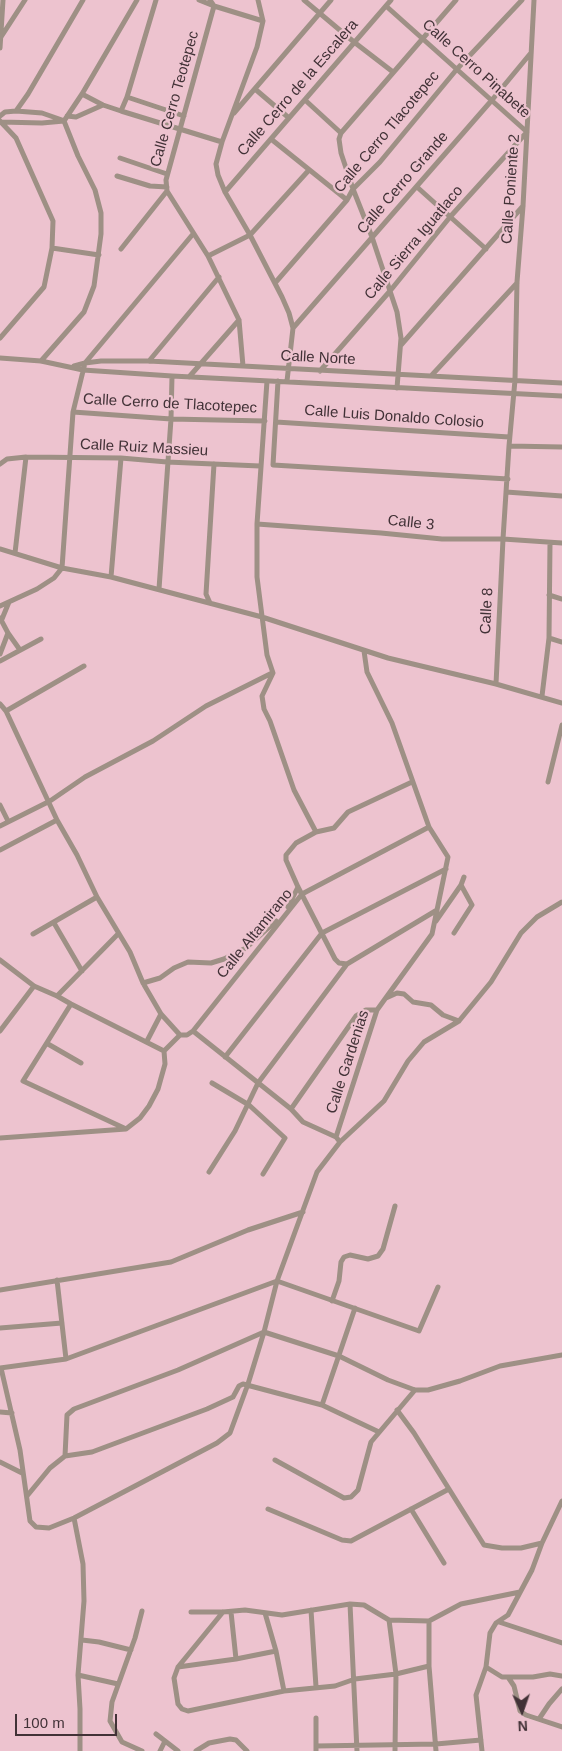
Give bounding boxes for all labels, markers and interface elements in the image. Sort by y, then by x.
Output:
street label: Calle Cerro de la Escalera [234,16,362,160]
street label: Calle Cerro Pinabete [418,16,534,122]
street label: Calle Cerro Teotepec [147,29,203,169]
street label: Calle Cerro Tlacotepec [331,67,443,197]
street label: Calle Cerro Grande [354,128,452,238]
street label: Calle Poniente 2 [498,133,524,245]
street label: Calle Sierra Iguatlaco [361,182,467,304]
street label: Calle Norte [280,347,356,369]
street label: Calle Cerro de Tlacotepec [83,390,257,418]
street label: Calle Luis Donaldo Colosio [304,402,484,432]
street label: Calle Ruiz Massieu [79,436,209,460]
street label: Calle 3 [387,512,435,534]
street label: Calle 8 [477,587,497,635]
street label: Calle Altamirano [213,886,297,982]
street label: Calle Gardenias [323,1008,373,1116]
north arrow [497,1686,547,1736]
scale bar [18,1704,120,1736]
text: 100 m [23,1714,65,1731]
text: N [517,1718,528,1734]

